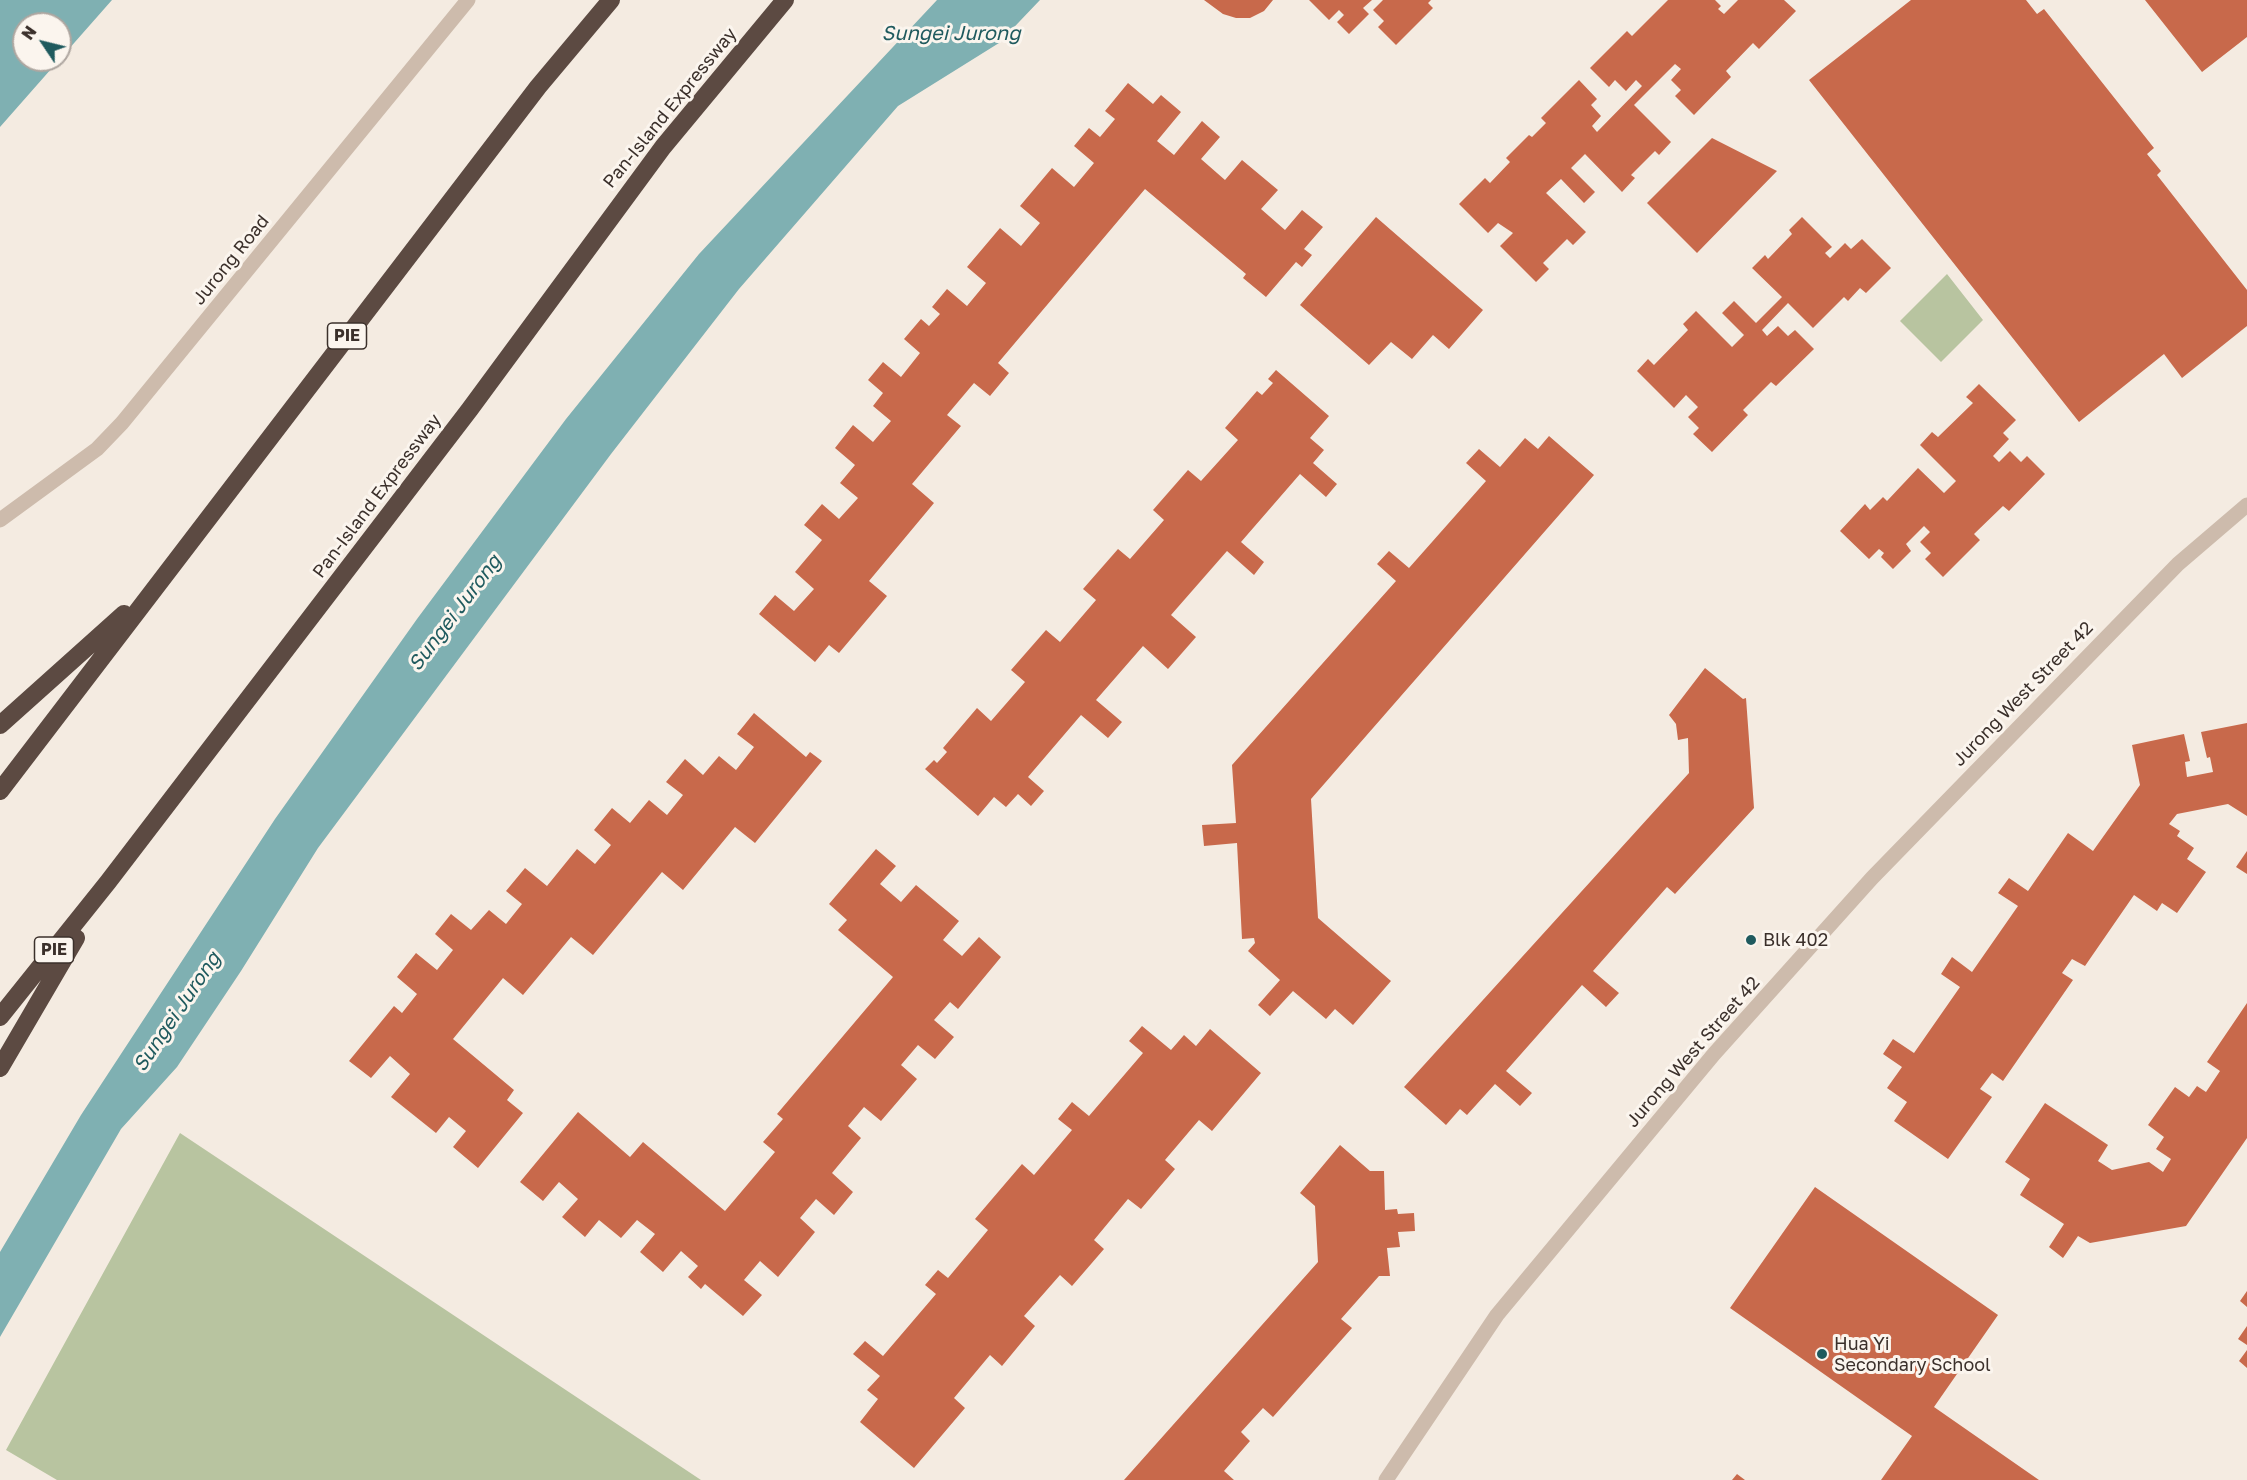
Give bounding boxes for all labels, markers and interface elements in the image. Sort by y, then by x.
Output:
north arrow [12,12,72,72]
text: N [17,22,41,44]
water label: Sungei Jurong [882,22,1020,46]
street label: Pan-Island Expressway [599,24,741,192]
street label: Jurong Road [188,211,274,309]
road number: PIE [328,323,366,349]
street label: Pan-Island Expressway [308,410,446,582]
water label: Sungei Jurong [404,550,506,676]
street label: Jurong West Street 42 [1948,617,2098,771]
place label: Blk 402 [1763,929,1828,951]
marker: Blk 402 [1744,933,1758,947]
road number: PIE [34,937,74,963]
water label: Sungei Jurong [128,948,226,1076]
street label: Jurong West Street 42 [1622,972,1764,1132]
place label: Hua Yi Secondary School [1834,1333,1991,1376]
marker: Hua Yi Secondary School [1815,1347,1829,1361]

